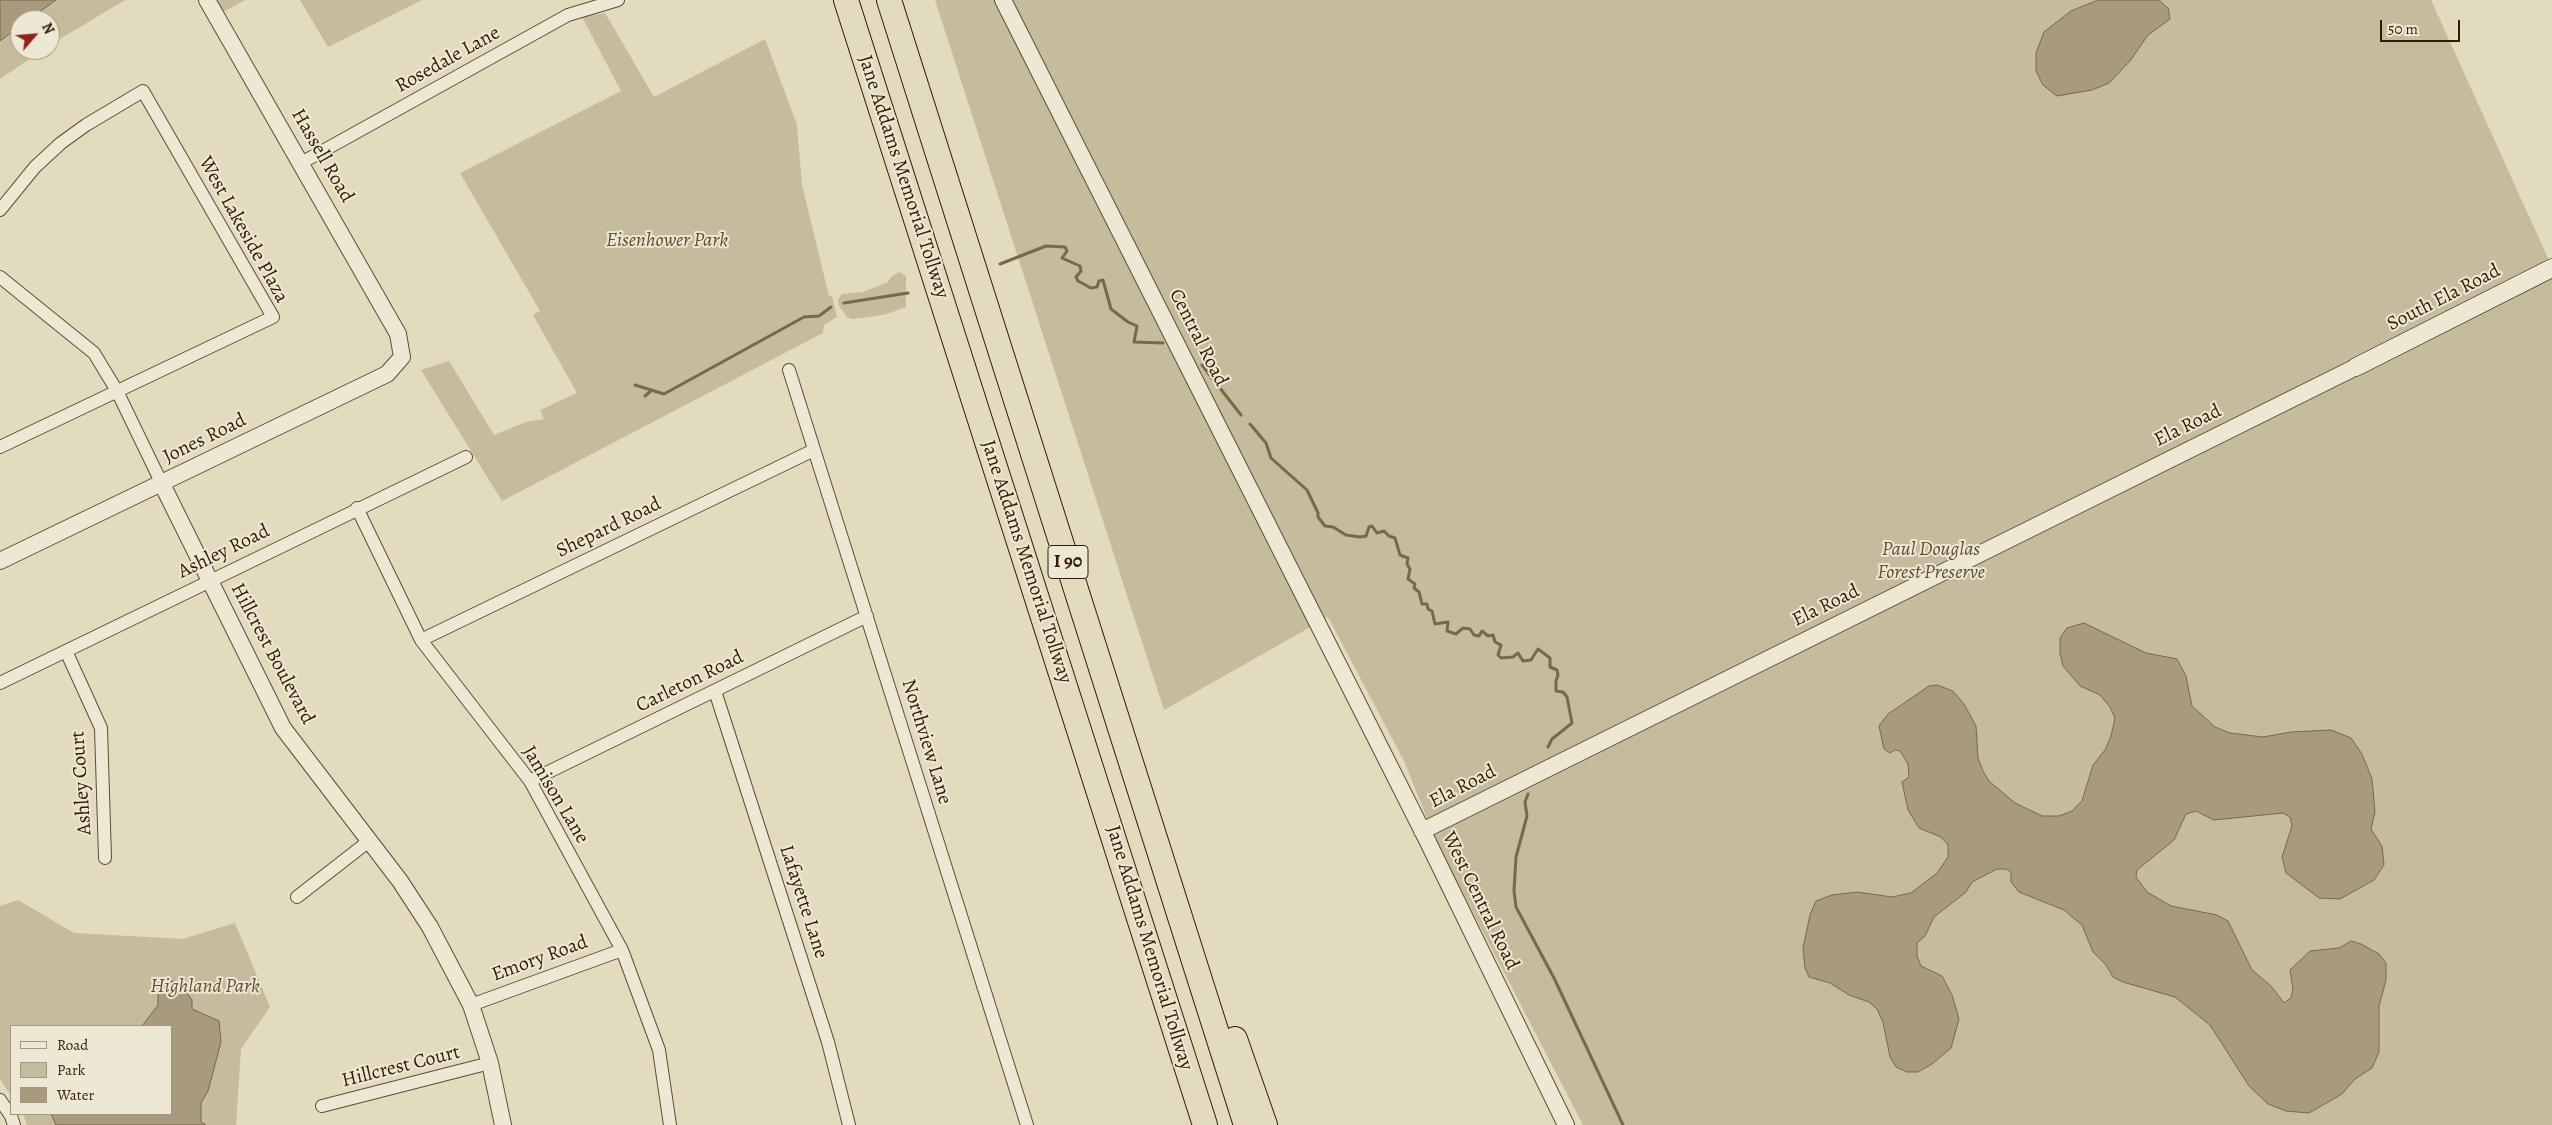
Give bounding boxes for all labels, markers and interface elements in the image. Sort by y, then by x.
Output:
north arrow [10,10,60,60]
scale bar [2382,10,2462,42]
text: 50 m [2388,19,2418,39]
text: N [37,20,59,37]
street label: Rosedale Lane [392,21,504,99]
street label: Jane Addams Memorial Tollway [852,52,954,302]
street label: Hassell Road [286,105,358,207]
street label: West Lakeside Plaza [193,153,293,307]
park label: Eisenhower Park [606,229,728,253]
street label: South Ela Road [2383,259,2505,337]
street label: Central Road [1163,285,1233,391]
street label: Ela Road [2151,400,2225,452]
street label: Jones Road [160,409,250,469]
street label: Jane Addams Memorial Tollway [975,437,1077,687]
street label: Shepard Road [553,492,665,564]
street label: Ashley Road [174,520,274,584]
park label: Paul Douglas Forest Preserve [1877,538,1985,585]
road number: I 90 [1048,546,1088,578]
street label: Hillcrest Boulevard [225,579,319,729]
street label: Ela Road [1789,580,1863,632]
street label: Carleton Road [632,646,748,718]
street label: Northview Lane [896,677,956,807]
street label: Ashley Court [66,730,98,836]
street label: Jamison Lane [516,742,594,848]
street label: Ela Road [1426,760,1500,814]
street label: Jane Addams Memorial Tollway [1100,823,1198,1073]
street label: West Central Road [1436,828,1524,974]
street label: Lafayette Lane [773,842,833,962]
street label: Emory Road [489,931,591,987]
park label: Highland Park [150,975,260,999]
legend [10,1025,172,1115]
text: Road [57,1035,88,1055]
street label: Hillcrest Court [339,1041,463,1093]
text: Park [57,1060,85,1080]
text: Water [57,1085,94,1105]

